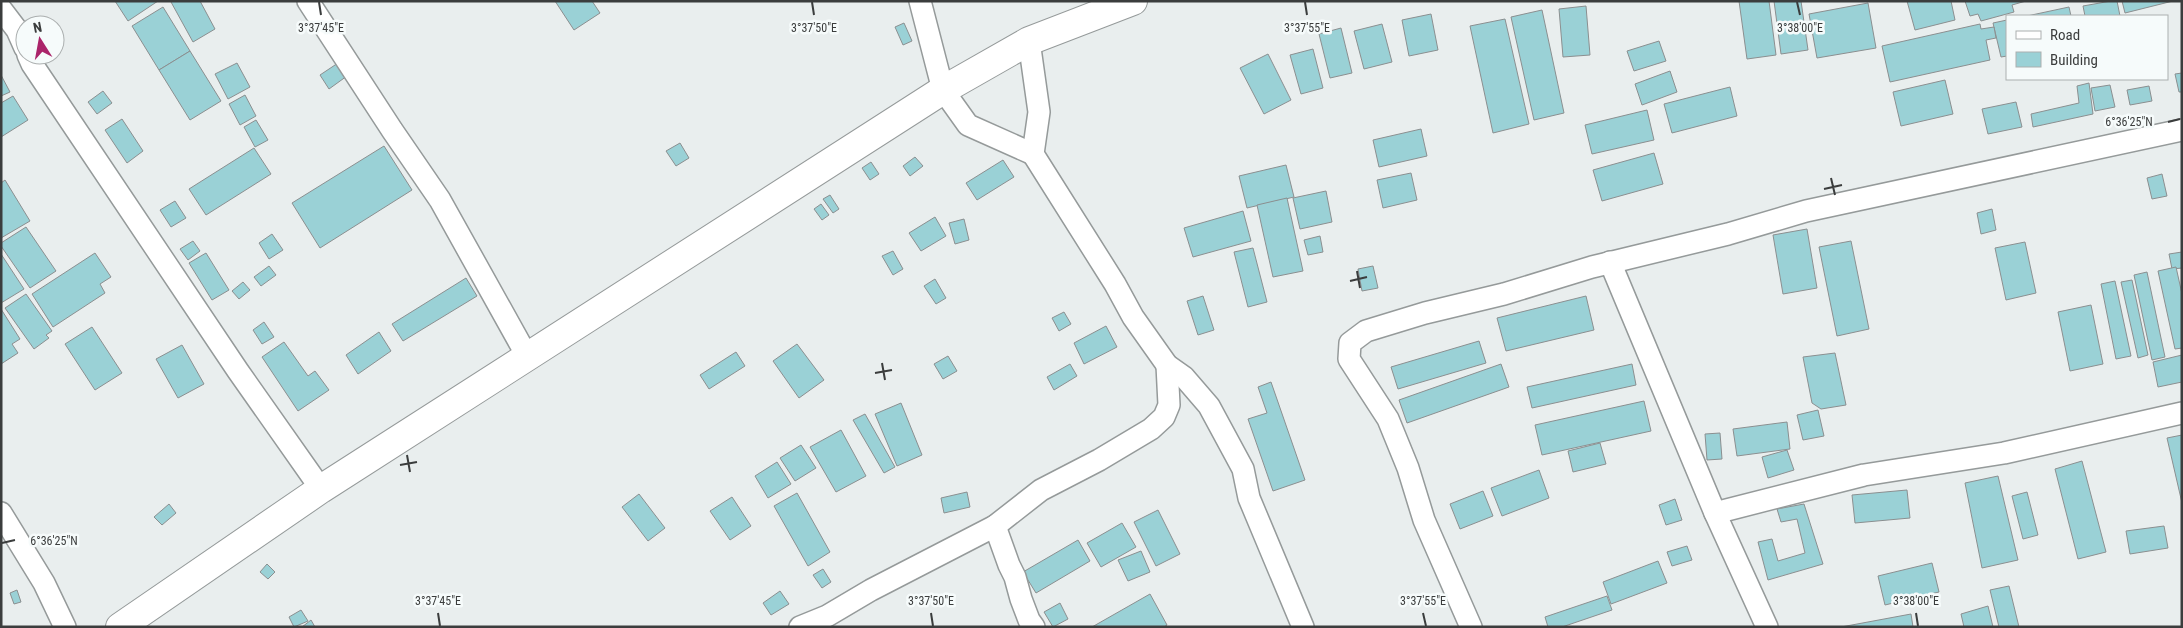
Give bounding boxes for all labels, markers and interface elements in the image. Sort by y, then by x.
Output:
north arrow [15,15,65,65]
legend [2006,15,2168,80]
text: N [32,19,43,36]
text: 3°37'45"E [298,21,344,35]
text: 3°37'50"E [791,21,837,35]
text: 3°37'55"E [1284,21,1330,35]
text: 3°38'00"E [1777,21,1823,35]
text: Road [2050,26,2080,44]
text: Building [2050,51,2098,69]
text: 6°36'25"N [2105,115,2153,129]
text: 6°36'25"N [30,534,78,548]
text: 3°37'45"E [415,594,461,608]
text: 3°37'50"E [908,594,954,608]
text: 3°37'55"E [1400,594,1446,608]
text: 3°38'00"E [1893,594,1939,608]

